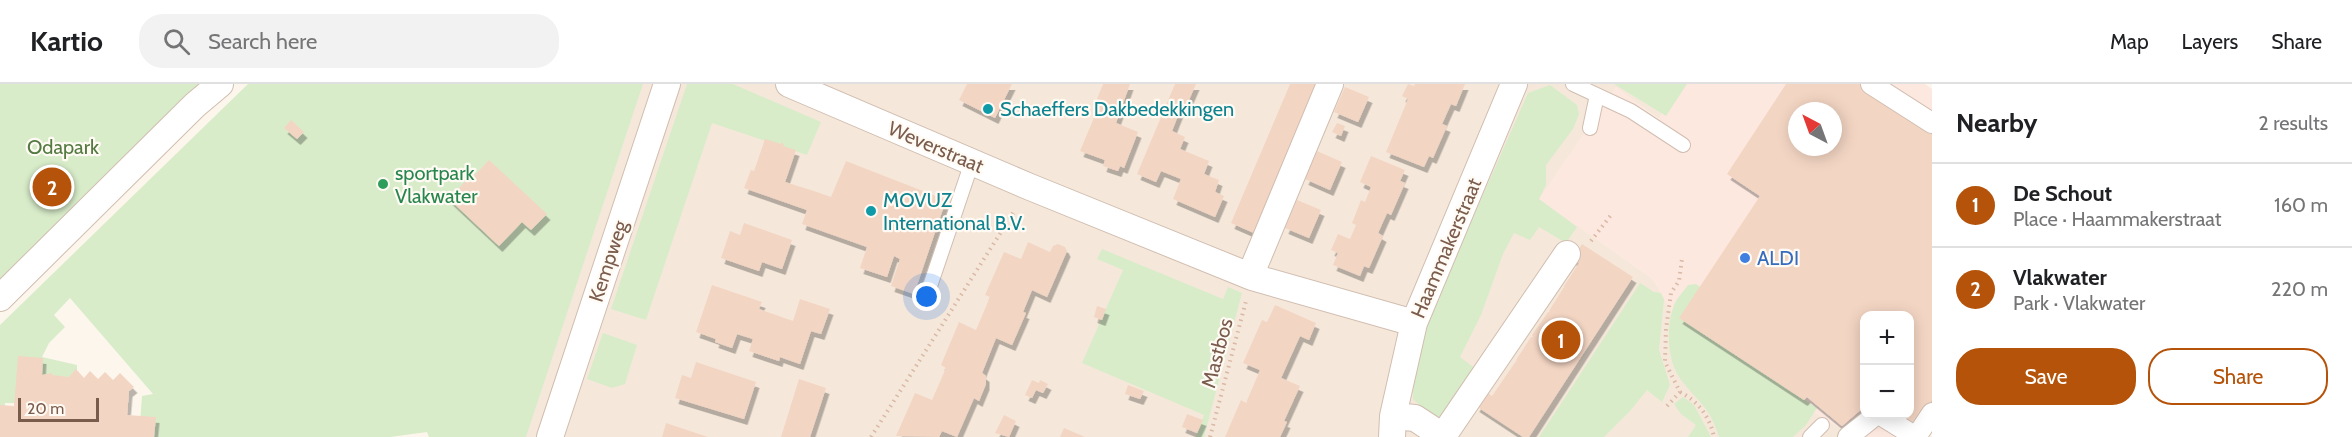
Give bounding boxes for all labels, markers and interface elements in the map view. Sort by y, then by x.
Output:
search box [139,14,559,68]
text: Kartio [30,24,103,58]
icon: search [160,25,193,58]
text: Search here [208,28,317,55]
text: Map [2110,29,2149,54]
text: Layers [2182,29,2238,54]
text: Share [2271,29,2322,54]
place label: Schaeffers Dakbedekkingen [1000,97,1234,121]
marker: Schaeffers Dakbedekkingen [981,102,995,116]
north arrow [1788,102,1842,156]
text: Nearby [1956,107,2037,139]
text: 2 results [2258,111,2328,135]
street label: Weverstraat [885,116,988,178]
park label: Odapark [27,135,99,159]
place label: sportpark Vlakwater [395,161,478,208]
pin: 2 [32,164,72,210]
street label: Haammakerstraat [1406,174,1486,322]
marker: sportpark Vlakwater [376,177,390,191]
text: De Schout [2013,180,2112,207]
place label: MOVUZ International B.V. [883,188,1025,235]
text: 1 [1972,193,1979,217]
text: 160 m [2274,193,2328,217]
marker: MOVUZ International B.V. [864,204,878,218]
text: Place · Haammakerstraat [2013,207,2221,231]
street label: Kempweg [584,216,633,305]
place label: ALDI [1757,246,1799,270]
marker: ALDI [1738,251,1752,265]
text: Vlakwater [2013,264,2107,291]
text: 2 [1970,277,1981,301]
text: 220 m [2271,277,2328,301]
your location [912,282,941,311]
text: Park · Vlakwater [2013,291,2145,315]
map controls [1860,311,1914,419]
button: + [1860,311,1914,365]
street label: Mastbos [1196,316,1238,390]
pin: 1 [1542,318,1580,362]
button: Save [1956,348,2136,405]
button: Share [2148,348,2328,405]
button: − [1860,365,1914,419]
scale bar [18,395,99,422]
text: 20 m [27,399,64,418]

